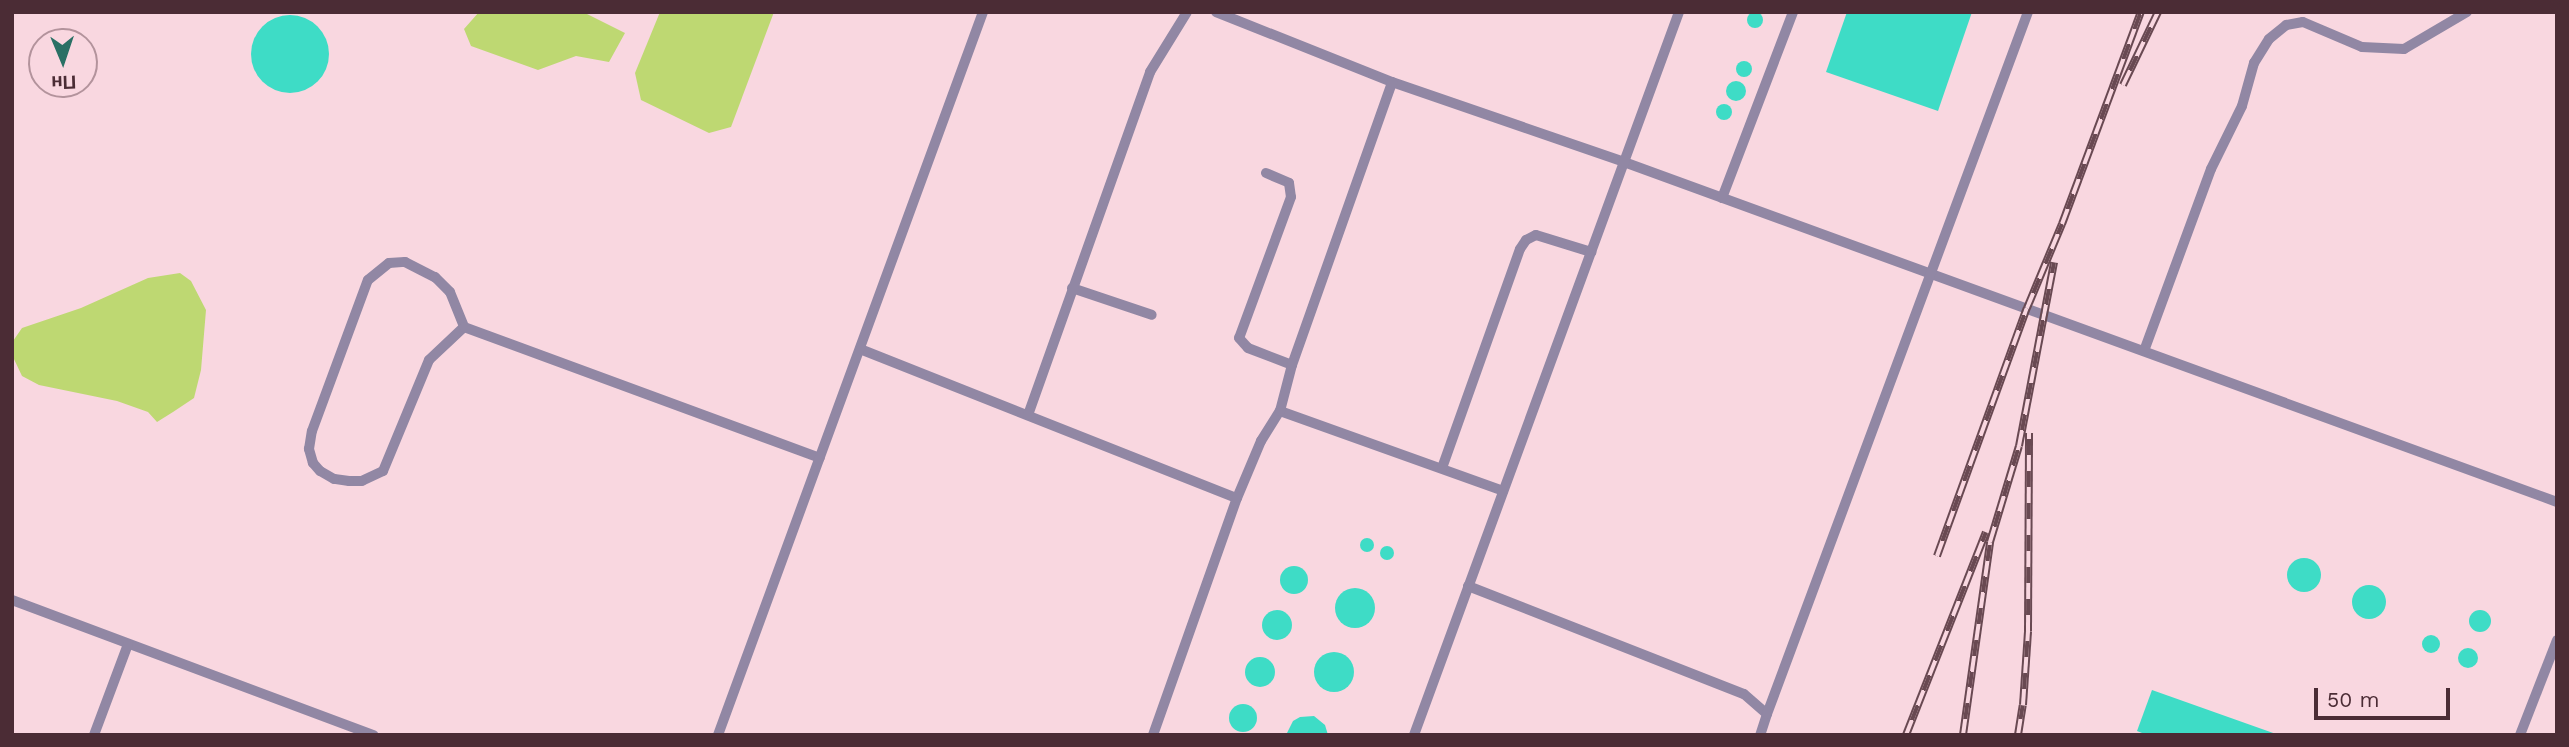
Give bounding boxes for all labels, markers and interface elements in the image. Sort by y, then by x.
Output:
north arrow [28,28,98,98]
text: Пн [51,71,77,94]
scale bar [2317,674,2454,718]
text: 50 m [2327,687,2379,712]

